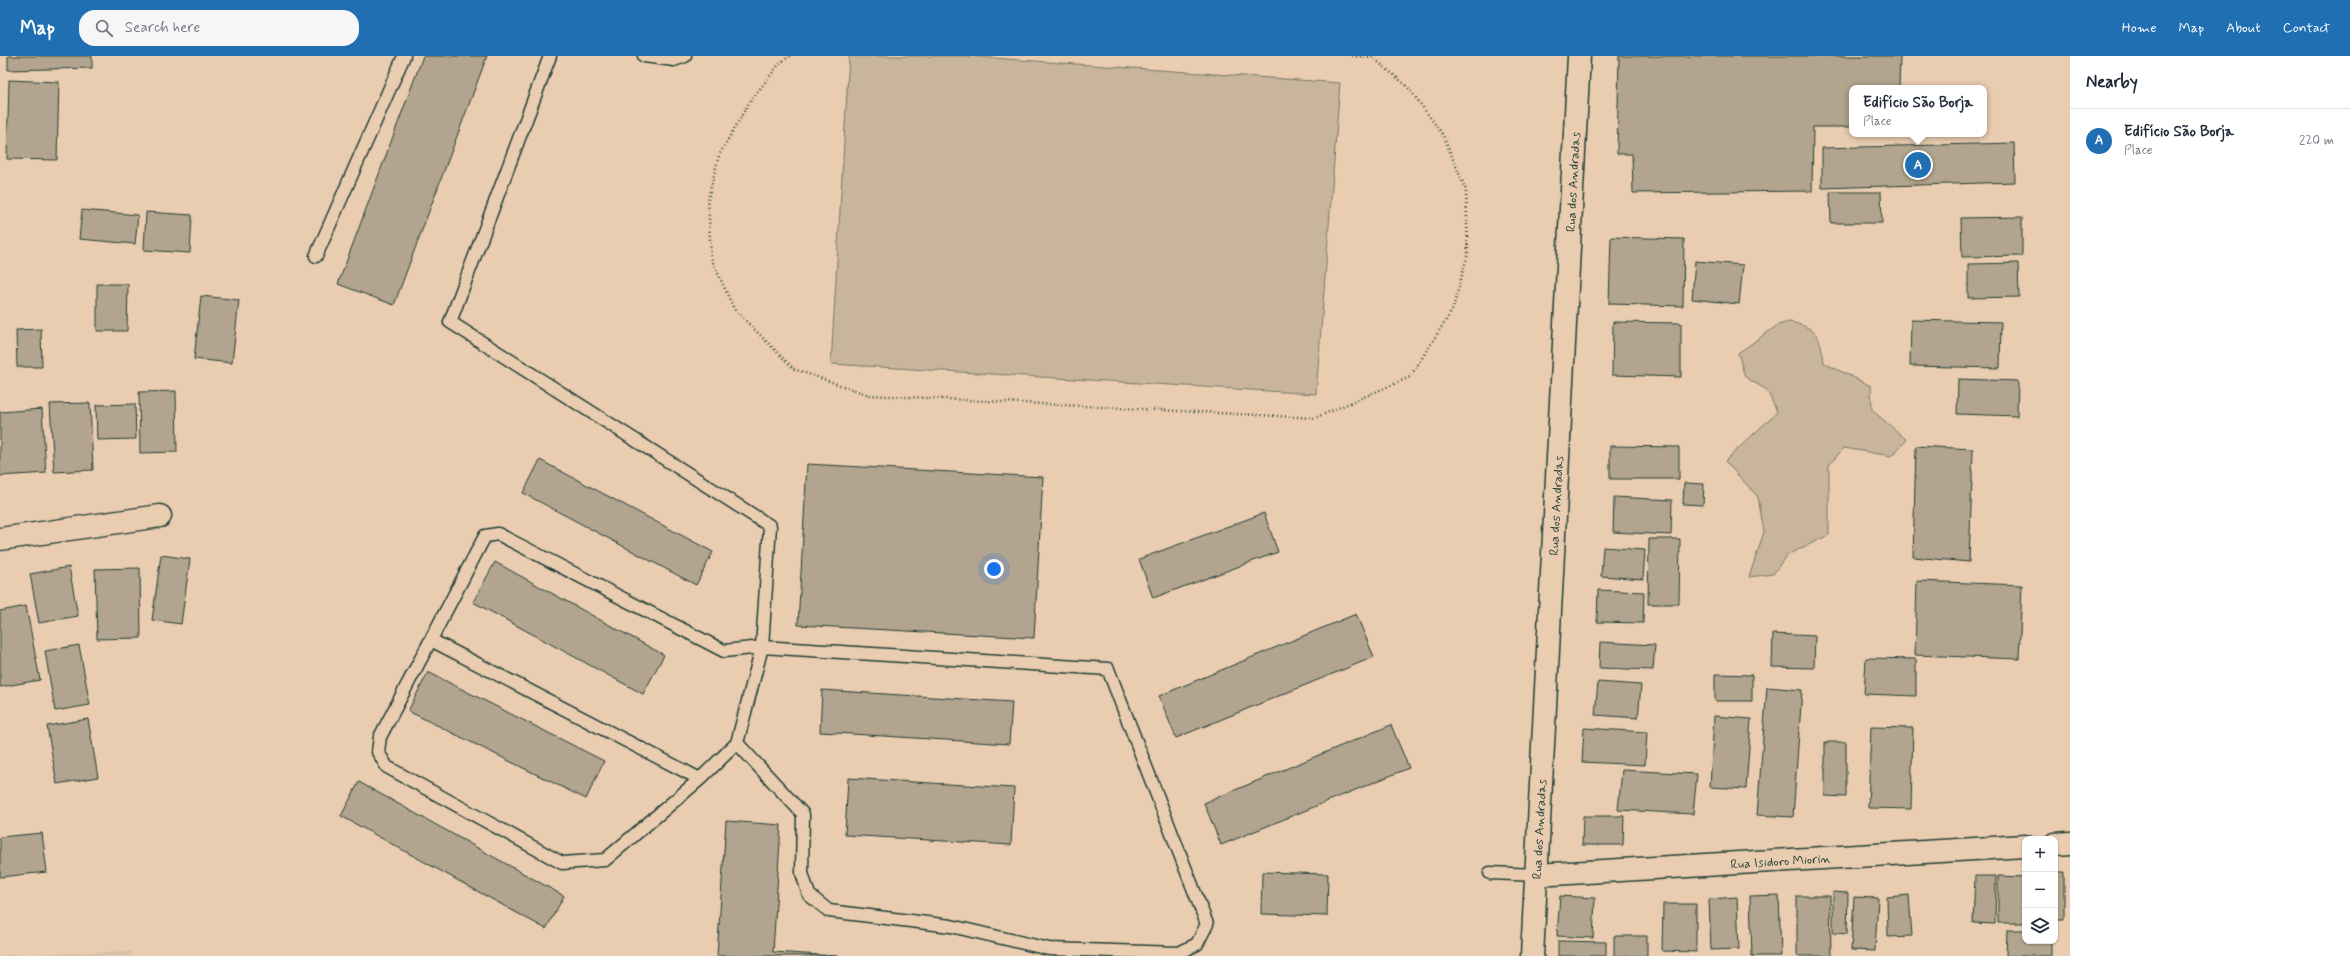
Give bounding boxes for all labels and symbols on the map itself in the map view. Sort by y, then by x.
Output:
street label: Rua dos Andradas [1563,131,1585,233]
pin: A [1905,150,1931,180]
street label: Rua dos Andradas [1546,455,1568,556]
your location [984,559,1004,579]
street label: Rua dos Andradas [1529,779,1551,880]
street label: Rua Isidoro Miorin [1730,851,1831,873]

